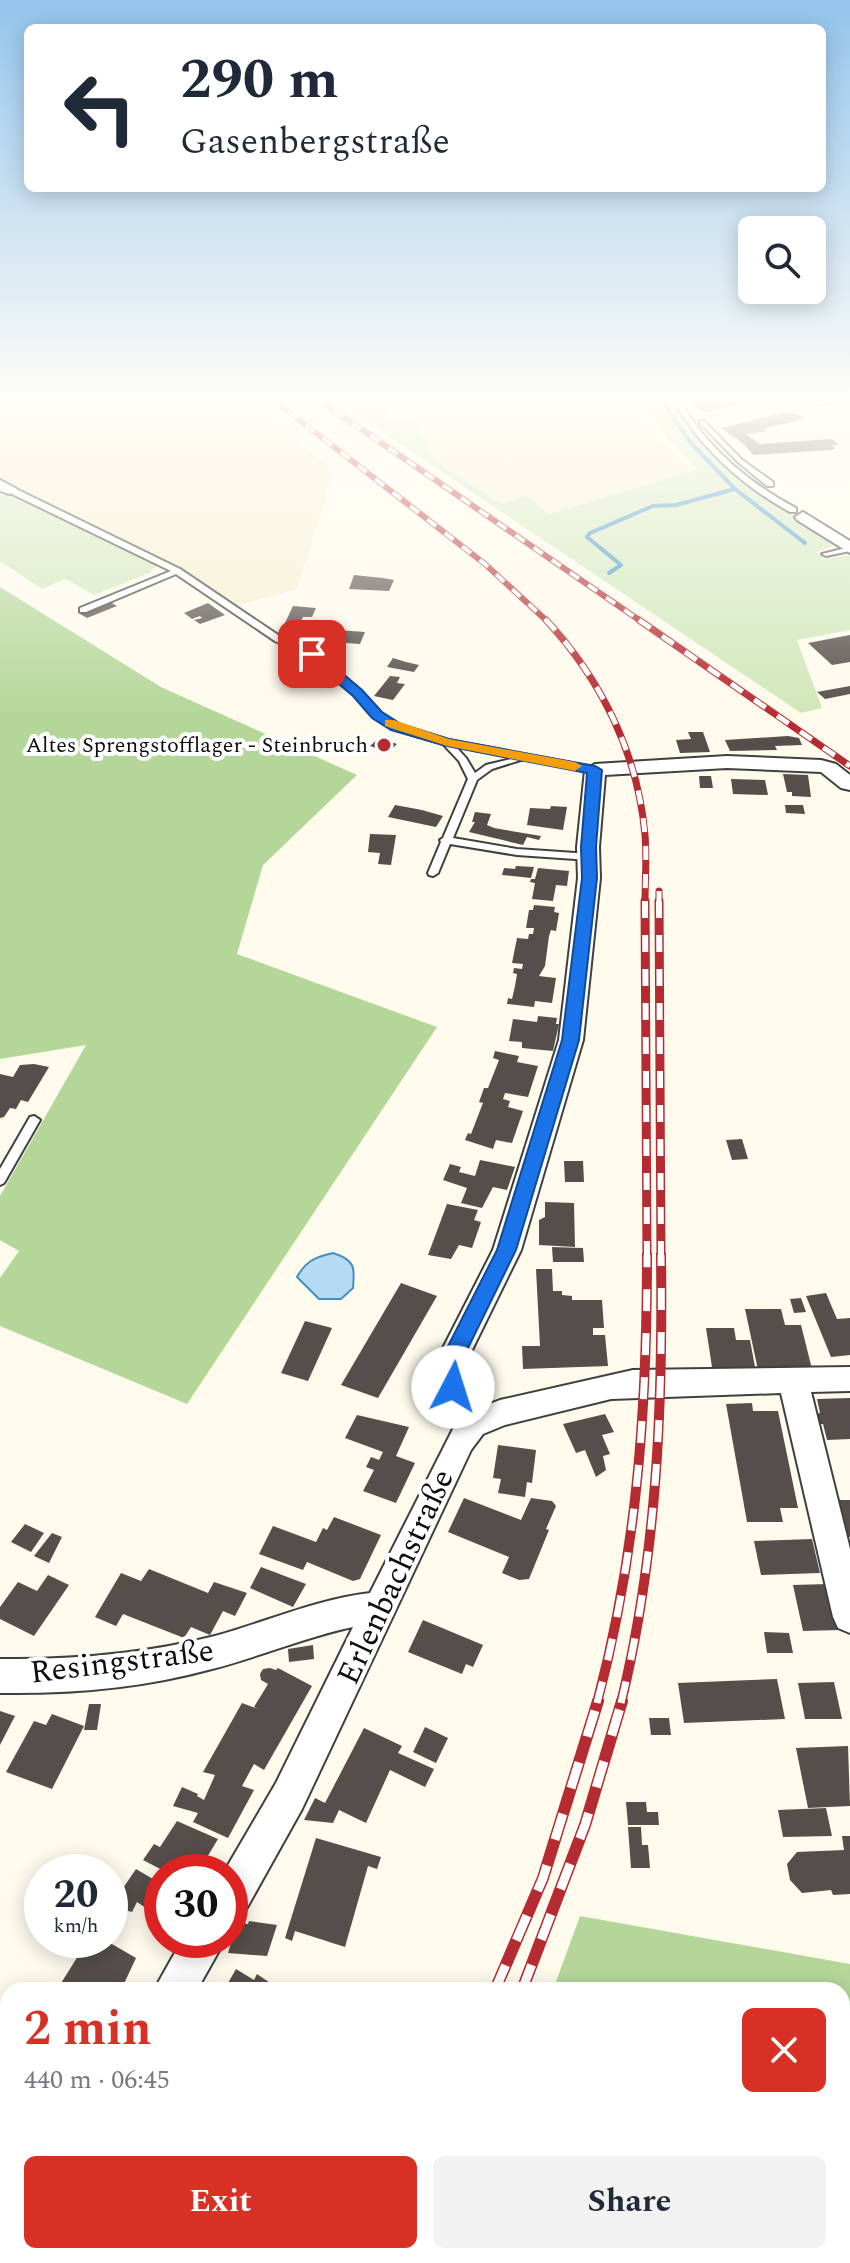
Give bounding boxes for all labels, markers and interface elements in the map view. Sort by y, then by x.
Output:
text: 290 m [180,38,339,123]
icon: left [48,56,152,160]
text: Gasenbergstraße [180,115,450,170]
map controls [738,216,826,304]
button: search [738,216,826,304]
pin [278,620,346,688]
icon: arrive [290,632,334,676]
place label: Altes Sprengstofflager - Steinbruch [26,729,368,762]
marker: Altes Sprengstofflager - Steinbruch [375,736,393,754]
position arrow [411,1345,495,1429]
street label: Erlenbachstraße [325,1461,467,1693]
street label: Resingstraße [27,1626,217,1698]
speed limit sign: 30 [144,1854,248,1958]
text: 20 [54,1865,98,1926]
text: km/h [54,1911,99,1941]
text: 2 min [24,1993,152,2066]
button: close [742,2008,826,2092]
text: 440 m · 06:45 [24,2060,170,2100]
button: Exit [24,2156,417,2248]
button: Share [433,2156,826,2248]

